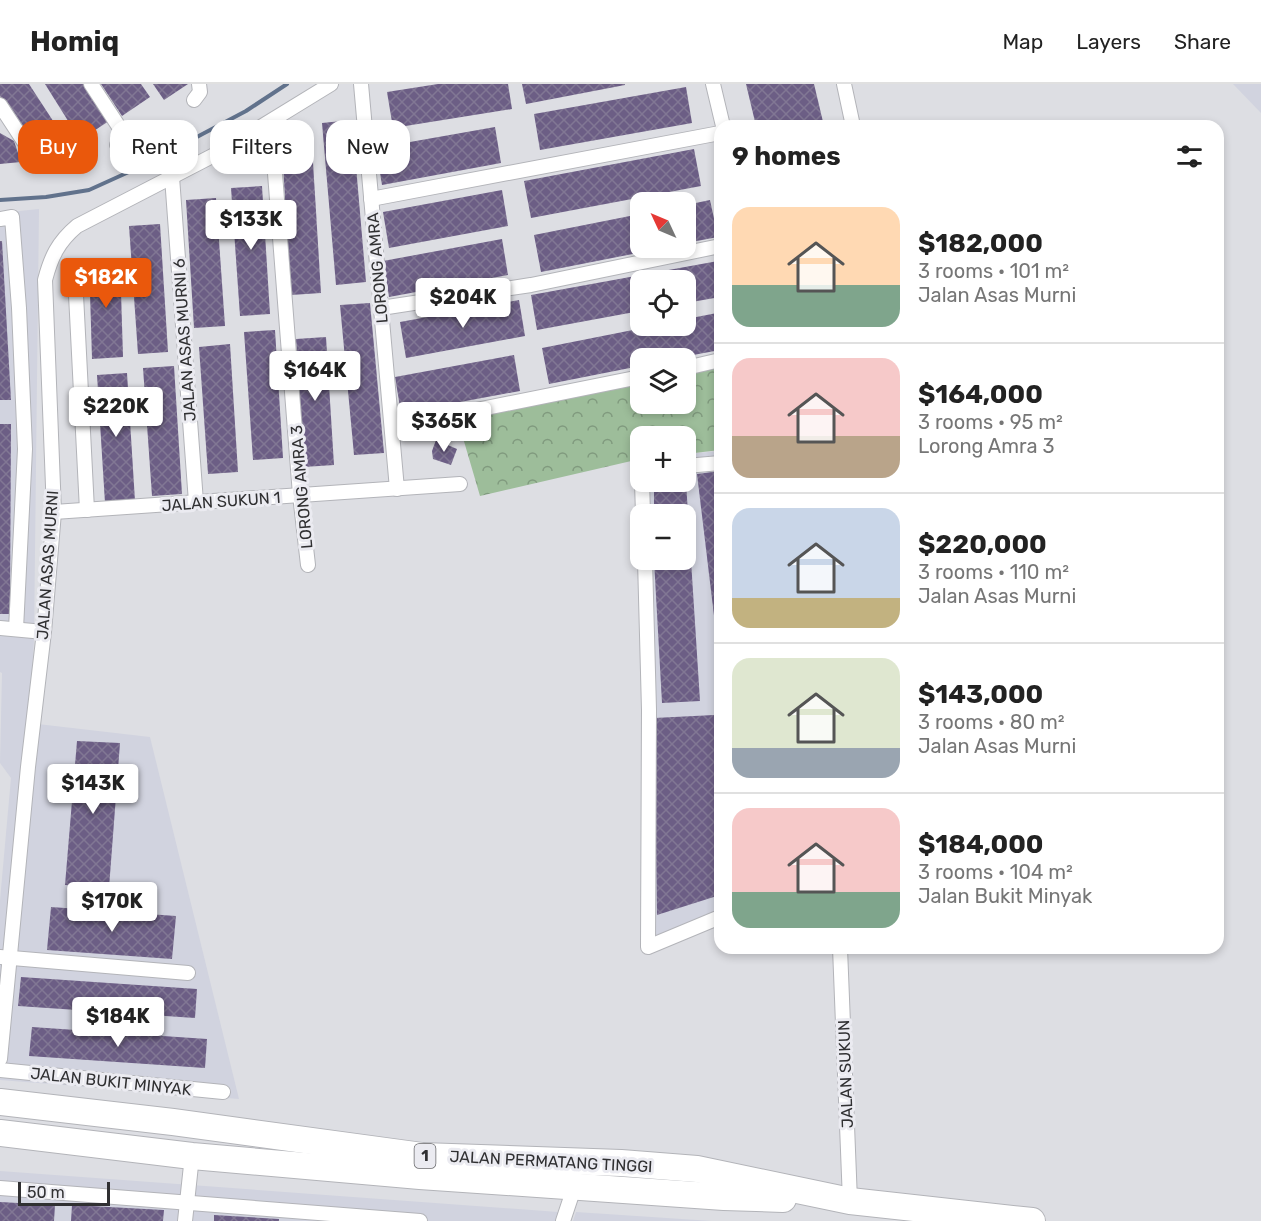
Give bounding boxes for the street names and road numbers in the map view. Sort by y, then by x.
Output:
street label: LORONG AMRA [363,212,392,324]
street label: JALAN ASAS MURNI 6 [169,258,200,422]
street label: LORONG AMRA 3 [287,424,316,550]
street label: JALAN SUKUN 1 [161,488,281,515]
street label: JALAN ASAS MURNI [33,490,62,640]
street label: JALAN SUKUN [834,1019,857,1129]
street label: JALAN BUKIT MINYAK [29,1064,193,1099]
road number: 1 [414,1144,436,1168]
street label: JALAN PERMATANG TINGGI [449,1147,653,1176]

